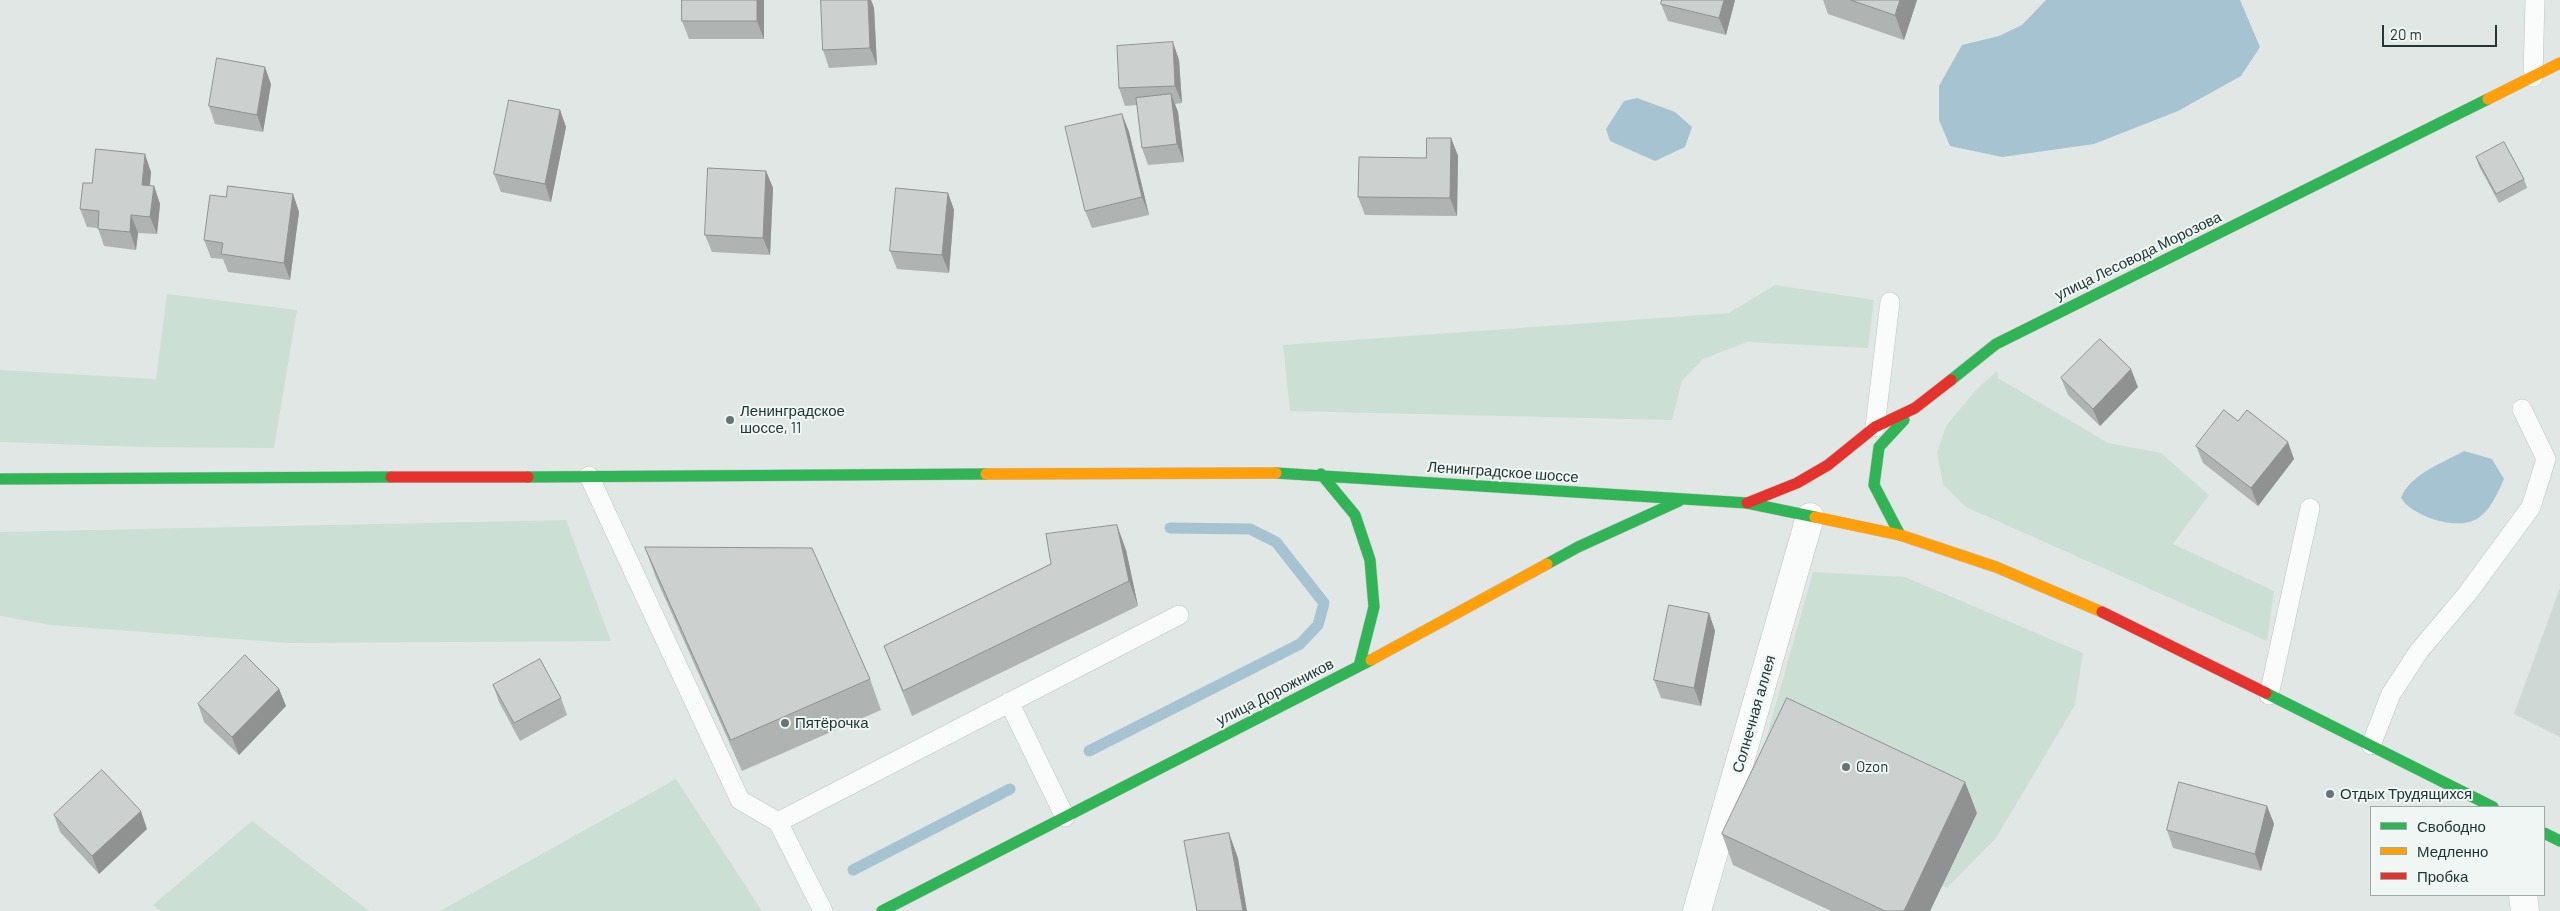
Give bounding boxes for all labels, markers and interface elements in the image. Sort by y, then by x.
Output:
scale bar [2385,15,2500,47]
text: 20 m [2390,25,2422,43]
street label: улица Лесовода Морозова [2052,208,2224,304]
place label: Ленинградское шоссе, 11 [740,402,845,437]
marker: Ленинградское шоссе, 11 [724,414,736,426]
street label: Ленинградское шоссе [1427,458,1579,486]
street label: Солнечная аллея [1729,653,1779,775]
street label: улица Дорожников [1213,655,1337,729]
place label: Пятёрочка [795,714,869,732]
marker: Пятёрочка [779,717,791,729]
place label: Ozon [1856,758,1888,776]
marker: Ozon [1840,761,1852,773]
place label: Отдых Трудящихся [2340,785,2472,803]
marker: Отдых Трудящихся [2324,788,2336,800]
legend [2370,806,2545,896]
text: Свободно [2417,817,2486,835]
text: Медленно [2417,842,2488,860]
text: Пробка [2417,867,2468,885]

